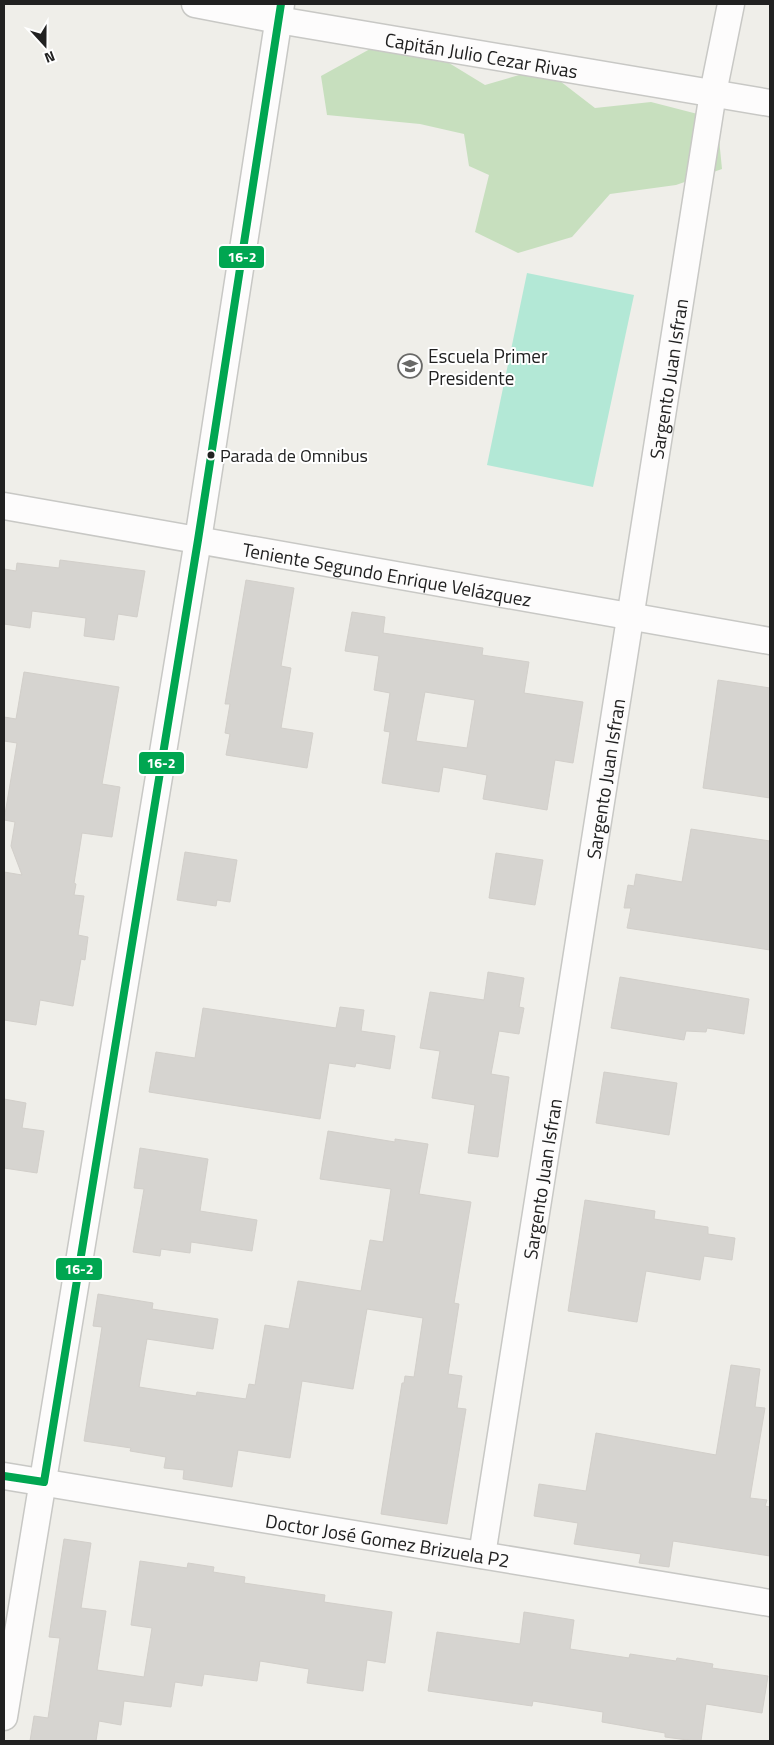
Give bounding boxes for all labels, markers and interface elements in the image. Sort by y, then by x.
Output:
north arrow [20,20,70,70]
street label: Capitán Julio Cezar Rivas [383,24,580,85]
text: N [42,46,58,69]
line badge: 16-2 [218,245,265,269]
text: 16-2 [227,246,257,267]
street label: Sargento Juan Isfran [641,296,695,461]
place label: Escuela Primer Presidente [428,341,548,392]
school or university icon: Escuela Primer Presidente [397,353,423,379]
place label: Parada de Omnibus [220,442,368,469]
marker: Parada de Omnibus [206,450,216,460]
street label: Teniente Segundo Enrique Velázquez [240,534,534,613]
street label: Sargento Juan Isfran [578,696,632,861]
line badge: 16-2 [138,751,185,775]
text: 16-2 [146,752,176,773]
street label: Sargento Juan Isfran [514,1096,568,1261]
line badge: 16-2 [55,1257,103,1281]
text: 16-2 [64,1258,94,1279]
street label: Doctor José Gomez Brizuela P2 [263,1505,512,1574]

